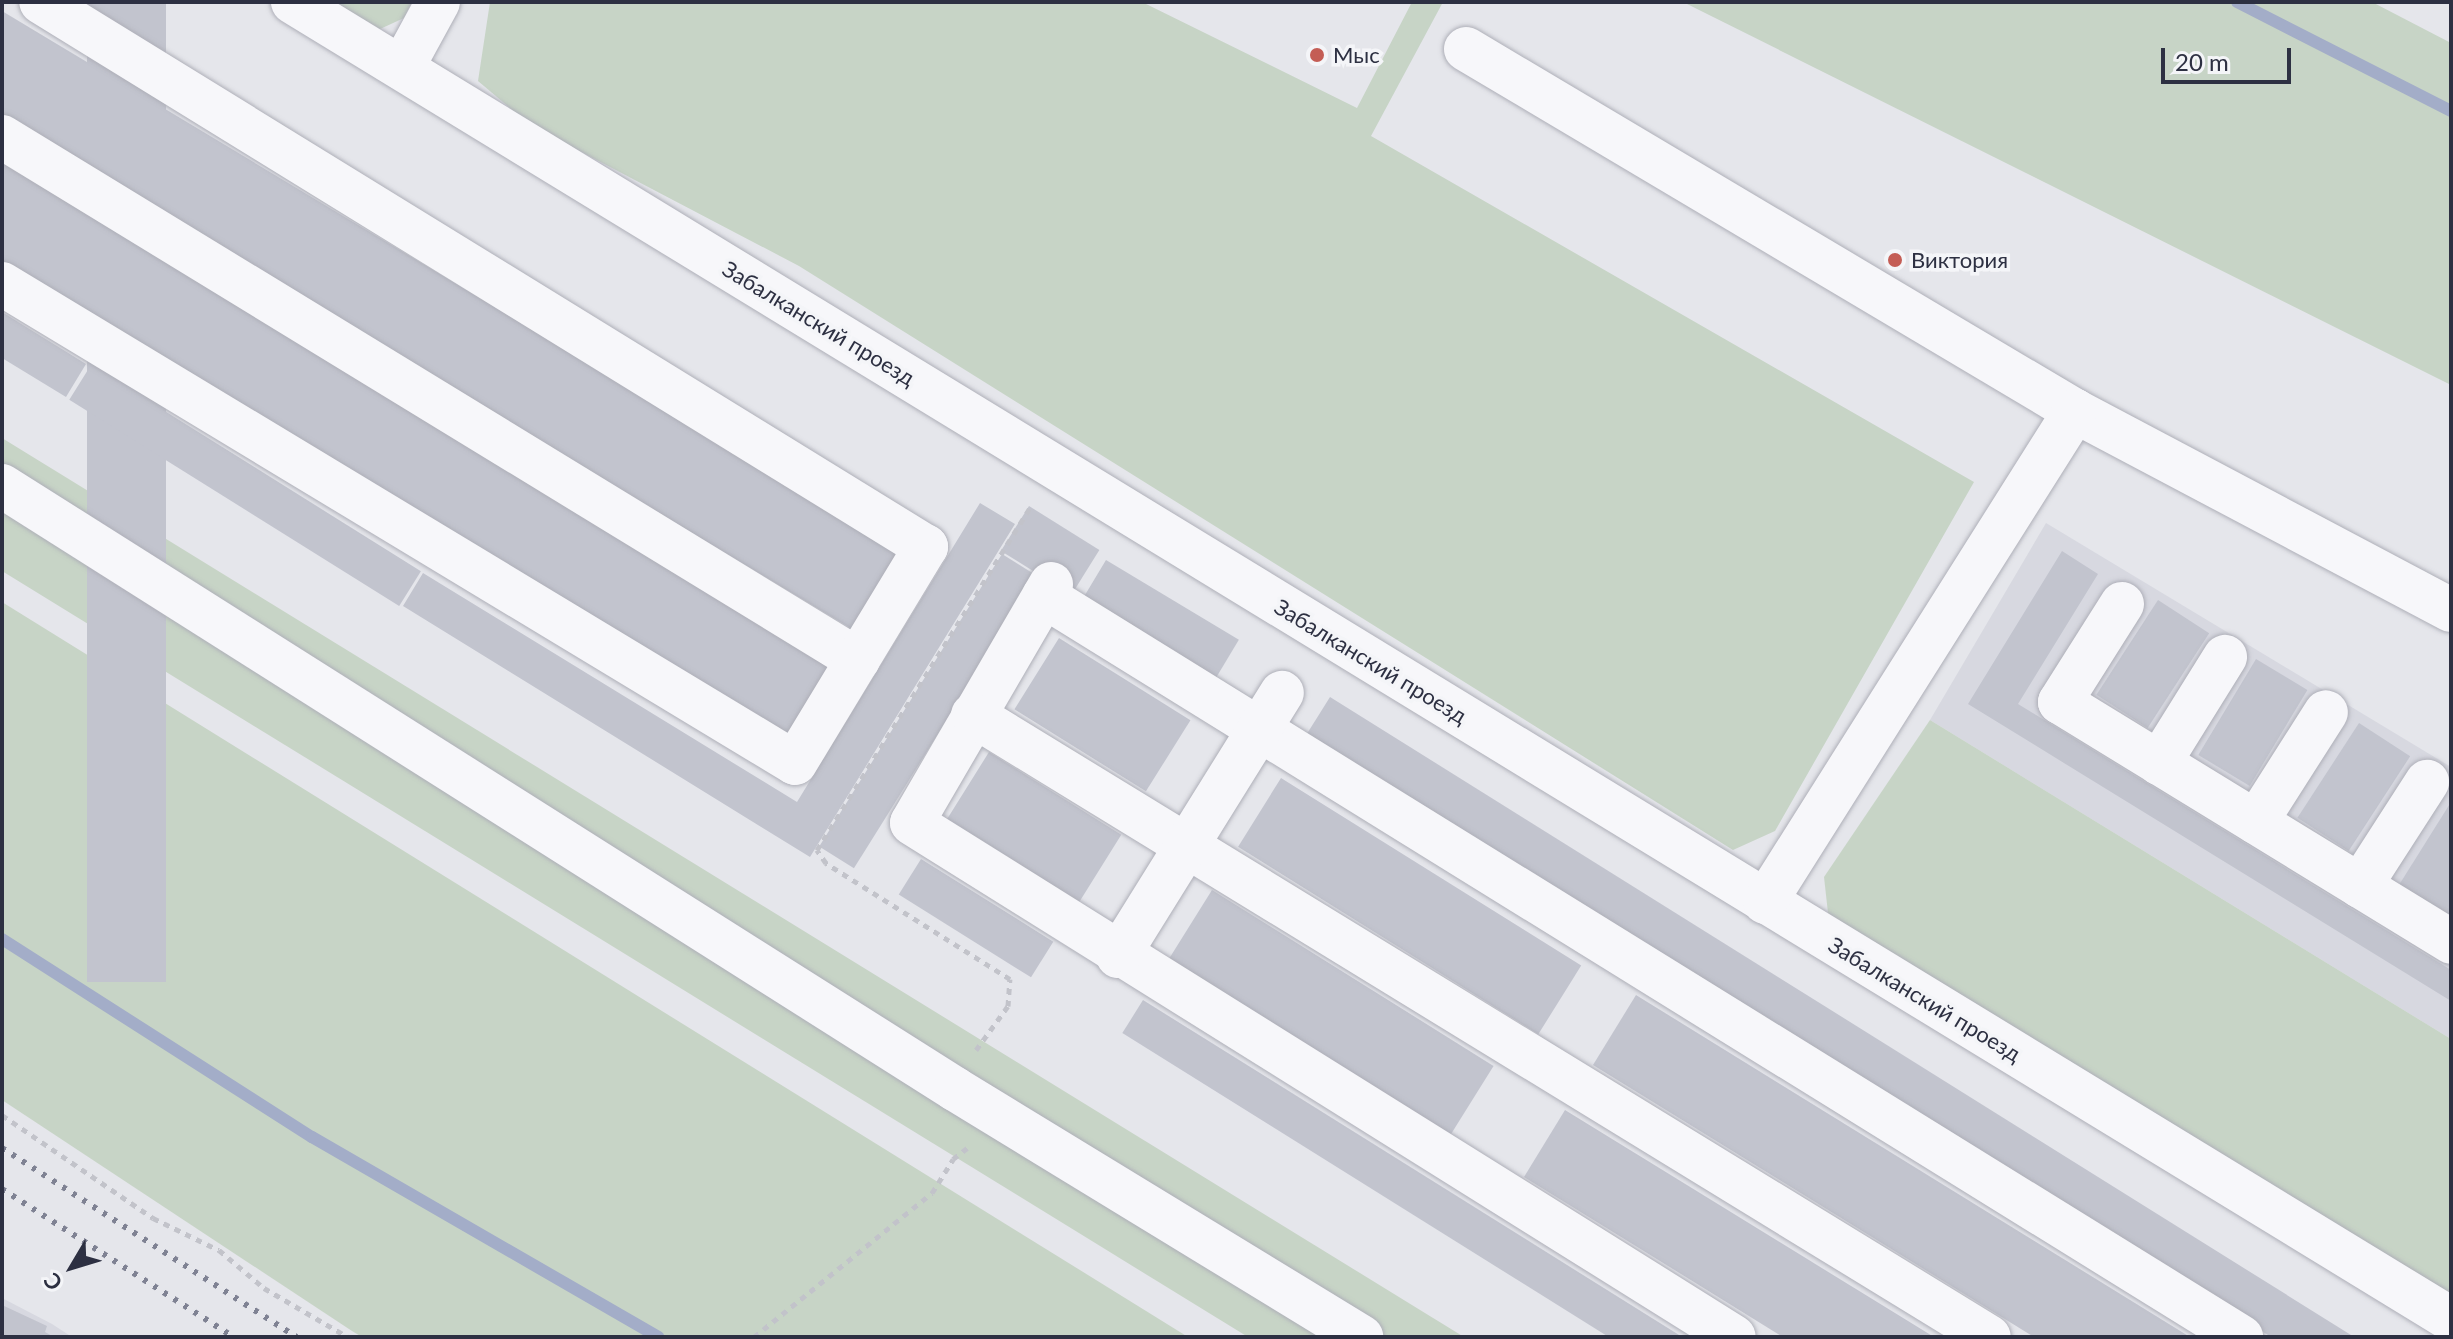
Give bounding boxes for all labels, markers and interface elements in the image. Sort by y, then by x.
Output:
scale bar [2165,32,2295,82]
place label: Мыс [1333,42,1380,68]
marker: Мыс [1308,46,1326,64]
text: 20 m [2175,47,2229,76]
place label: Виктория [1911,247,2008,273]
marker: Виктория [1886,251,1904,269]
street label: Забалканский проезд [718,255,920,391]
street label: Забалканский проезд [1270,593,1472,729]
street label: Забалканский проезд [1824,931,2026,1067]
north arrow [32,1227,112,1307]
text: С [38,1268,68,1296]

